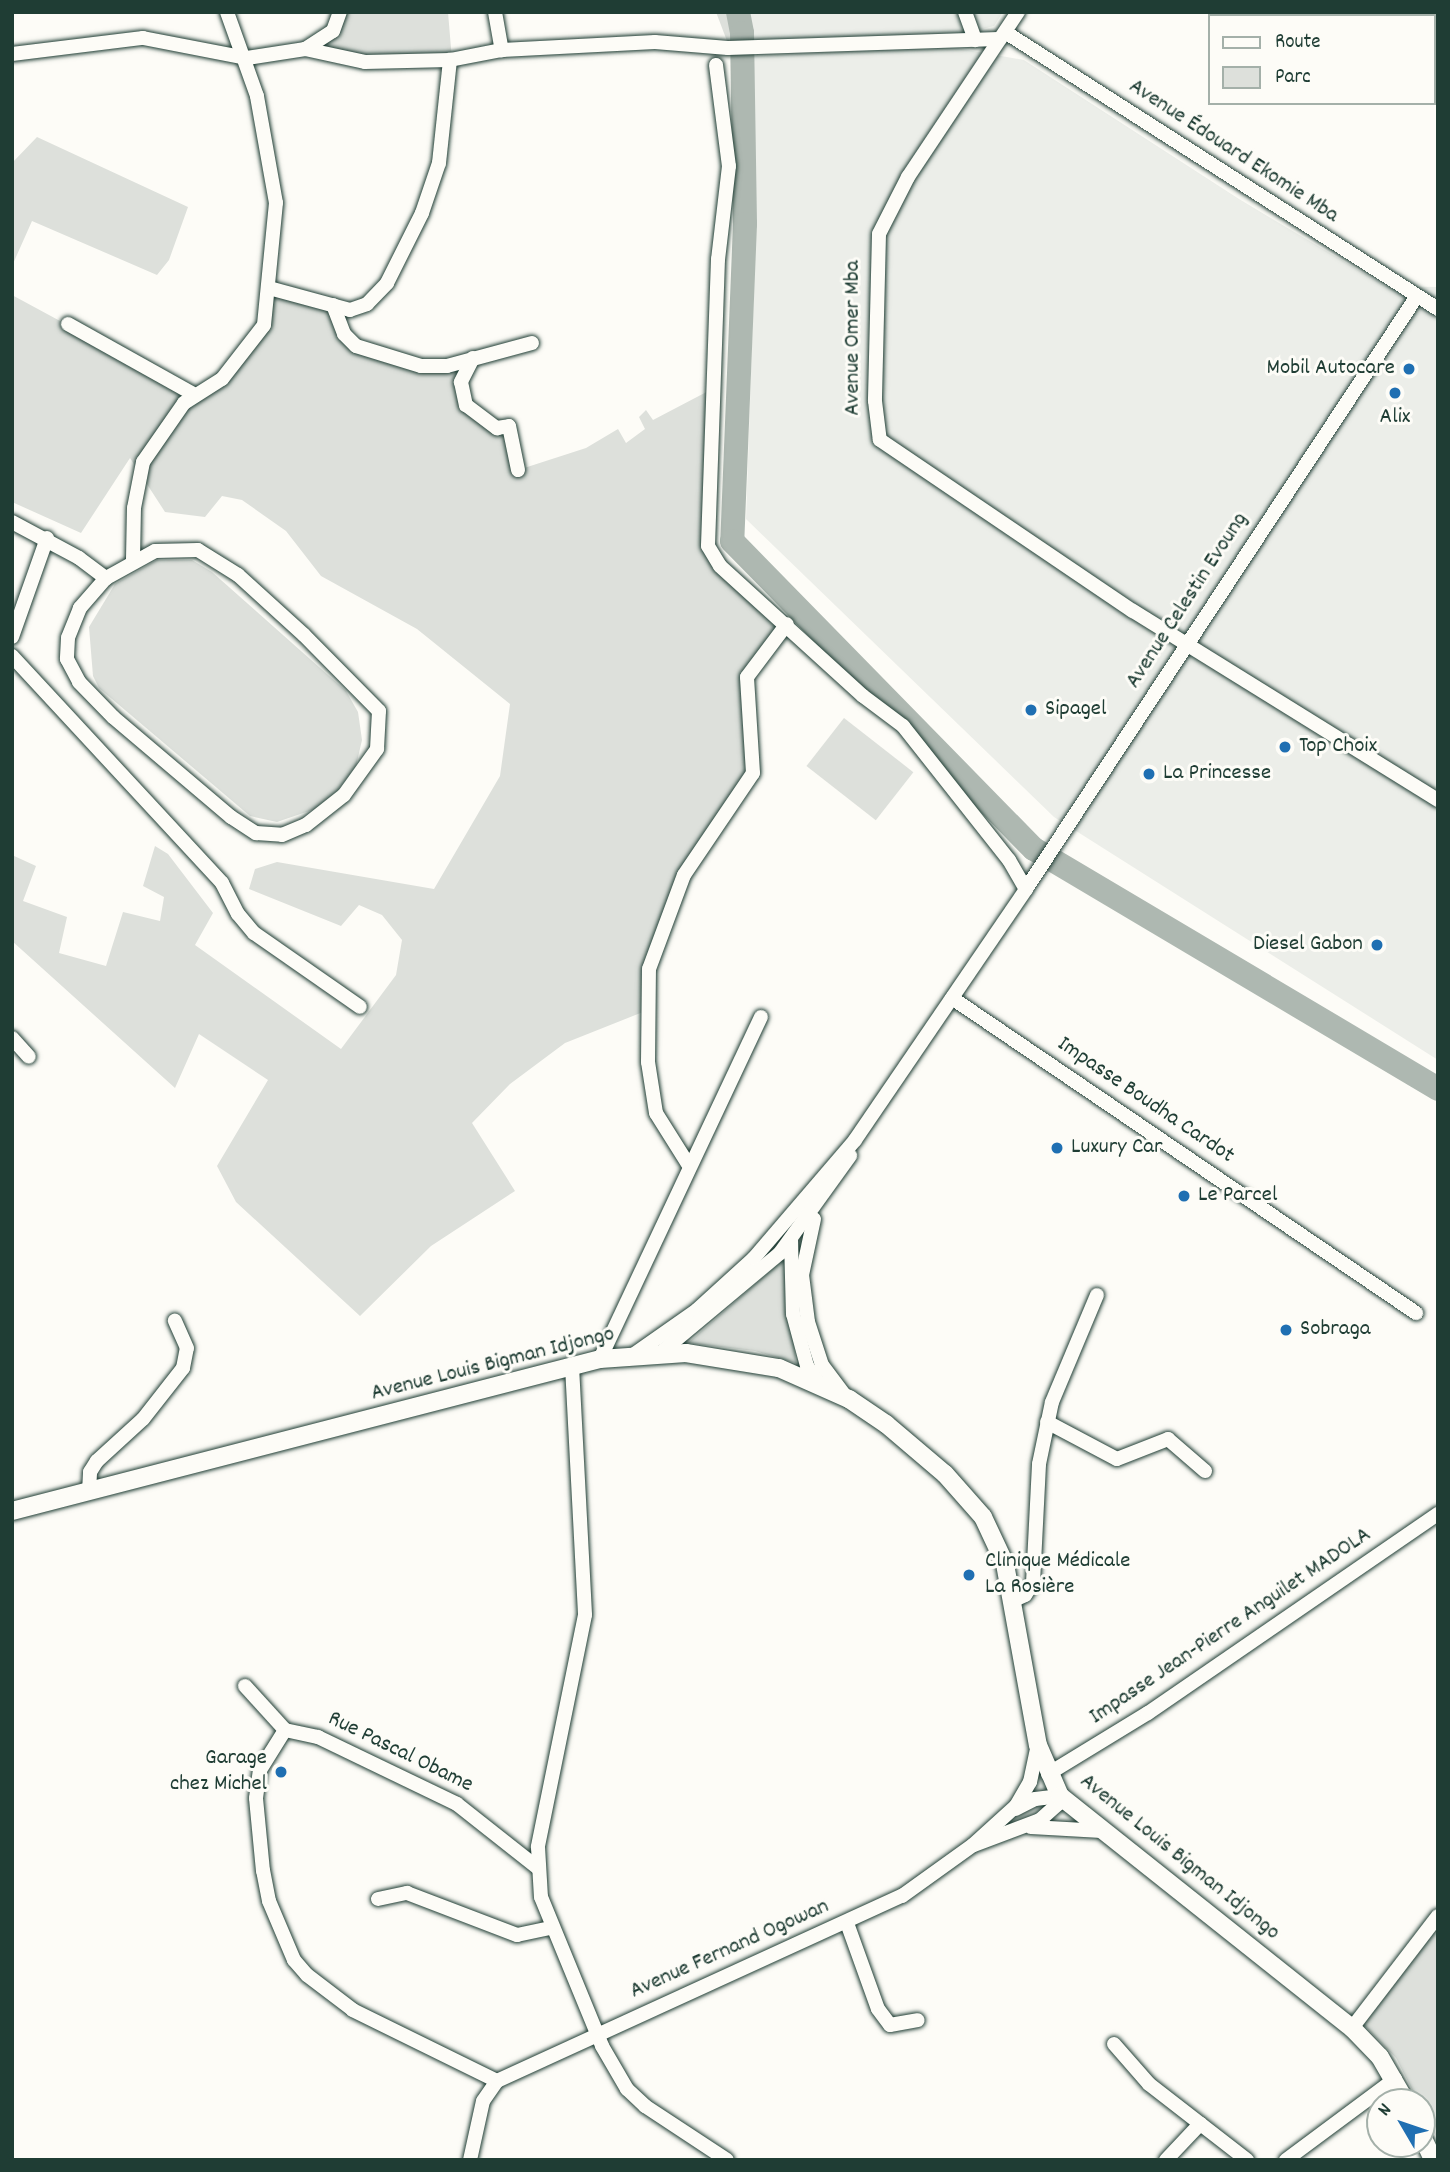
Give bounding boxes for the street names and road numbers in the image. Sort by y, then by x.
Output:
street label: Avenue Édouard Ekomie Mba [1123,74,1343,230]
street label: Avenue Omer Mba [840,260,868,416]
street label: Avenue Celestin Evoung [1121,508,1255,694]
street label: Impasse Boudha Cardot [1051,1031,1239,1171]
street label: Avenue Louis Bigman Idjongo [369,1321,617,1409]
street label: Impasse Jean-Pierre Anguilet MADOLA [1085,1522,1377,1732]
street label: Rue Pascal Obame [323,1706,477,1800]
street label: Avenue Louis Bigman Idjongo [1073,1769,1285,1947]
street label: Avenue Fernand Ogowan [626,1894,834,2006]

